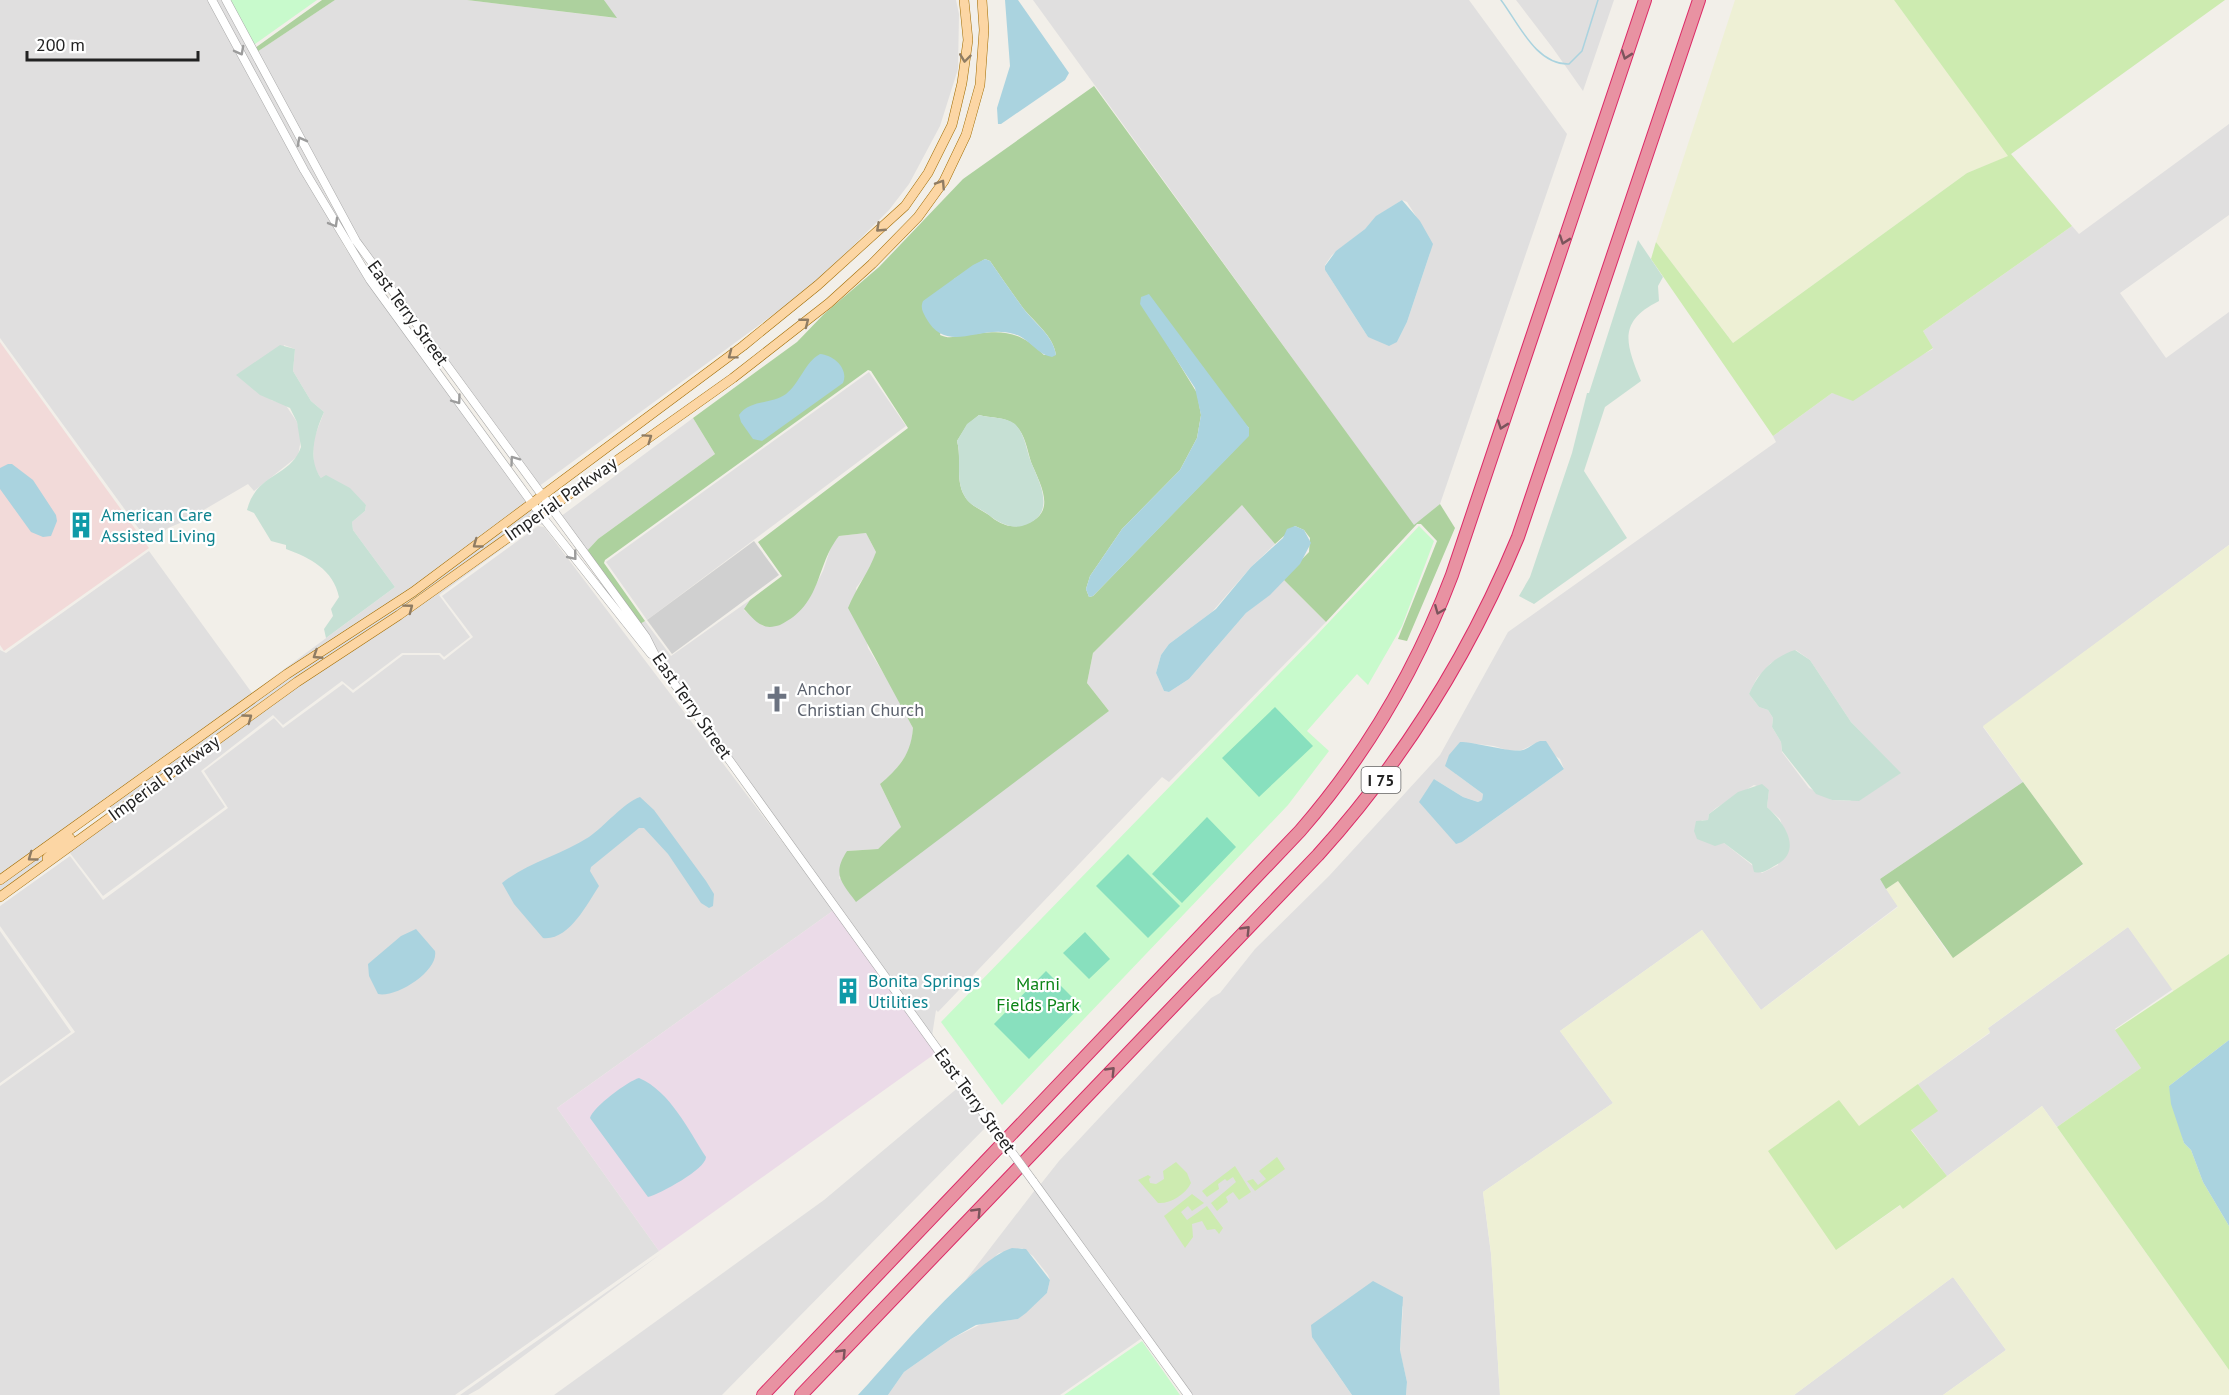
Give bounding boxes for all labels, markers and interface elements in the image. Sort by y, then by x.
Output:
scale bar [27,24,198,62]
text: 200 m [36,33,85,56]
one-way arrow [233,45,244,56]
one-way arrow [1621,50,1634,60]
one-way arrow [960,54,972,63]
one-way arrow [297,137,308,147]
one-way arrow [934,180,946,190]
one-way arrow [326,217,338,227]
one-way arrow [877,221,887,232]
one-way arrow [1559,234,1572,245]
street label: East Terry Street [363,256,454,370]
one-way arrow [798,318,809,329]
one-way arrow [728,347,739,358]
one-way arrow [449,393,460,404]
one-way arrow [1497,419,1509,430]
one-way arrow [642,434,653,445]
street label: Imperial Parkway [500,451,622,546]
one-way arrow [510,455,521,466]
place label: American Care Assisted Living [101,503,216,547]
building icon: American Care Assisted Living [66,510,96,540]
one-way arrow [472,536,483,547]
one-way arrow [566,549,577,560]
one-way arrow [1434,603,1446,614]
one-way arrow [402,604,413,615]
one-way arrow [313,648,324,659]
street label: East Terry Street [647,648,737,763]
place label: Anchor Christian Church [797,677,924,721]
church icon: Anchor Christian Church [762,684,792,714]
one-way arrow [241,714,252,725]
street label: Imperial Parkway [103,729,224,826]
road number: I 75 [1362,767,1400,793]
one-way arrow [27,850,38,861]
one-way arrow [1239,927,1250,937]
place label: Bonita Springs Utilities [868,969,980,1013]
park label: Marni Fields Park [996,972,1080,1016]
building icon: Bonita Springs Utilities [833,976,863,1006]
street label: East Terry Street [930,1044,1021,1158]
one-way arrow [1104,1067,1115,1078]
one-way arrow [969,1208,980,1219]
one-way arrow [835,1349,846,1359]

